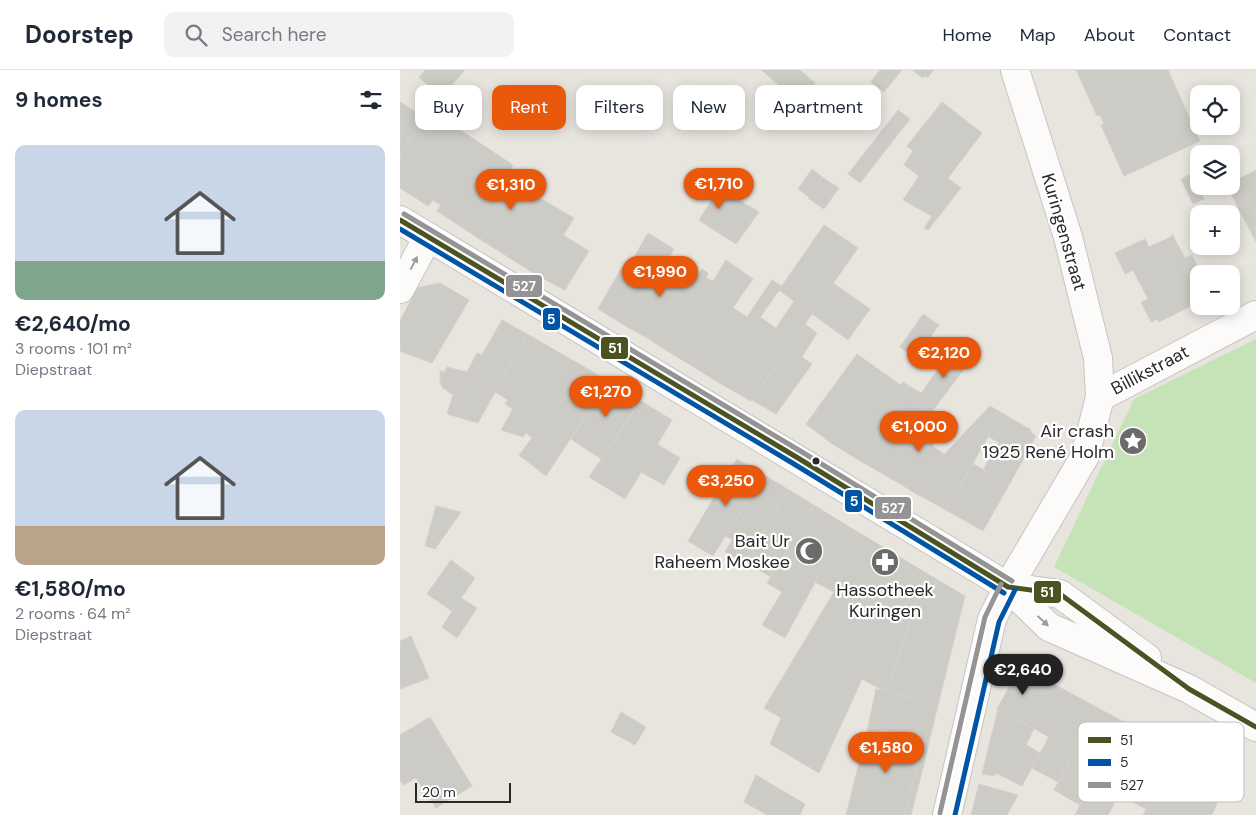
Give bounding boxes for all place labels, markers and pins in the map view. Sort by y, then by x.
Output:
pin: €1,310 [470,168,552,211]
pin: €1,710 [678,168,760,210]
pin: €1,990 [619,256,701,298]
pin: €2,120 [903,336,985,379]
pin: €1,270 [565,376,647,418]
pin: €1,000 [878,410,960,453]
place label: Air crash 1925 René Holm [983,419,1114,464]
place icon: Air crash 1925 René Holm [1118,426,1148,456]
unlabelled marker [811,456,821,466]
pin: €3,250 [685,464,767,507]
place label: Bait Ur Raheem Moskee [654,529,790,574]
mosque icon: Bait Ur Raheem Moskee [794,536,824,566]
pharmacy icon: Hassotheek Kuringen [870,547,900,577]
place label: Hassotheek Kuringen [836,578,934,623]
pin: €2,640 [982,654,1064,696]
pin: €1,580 [845,732,927,774]

